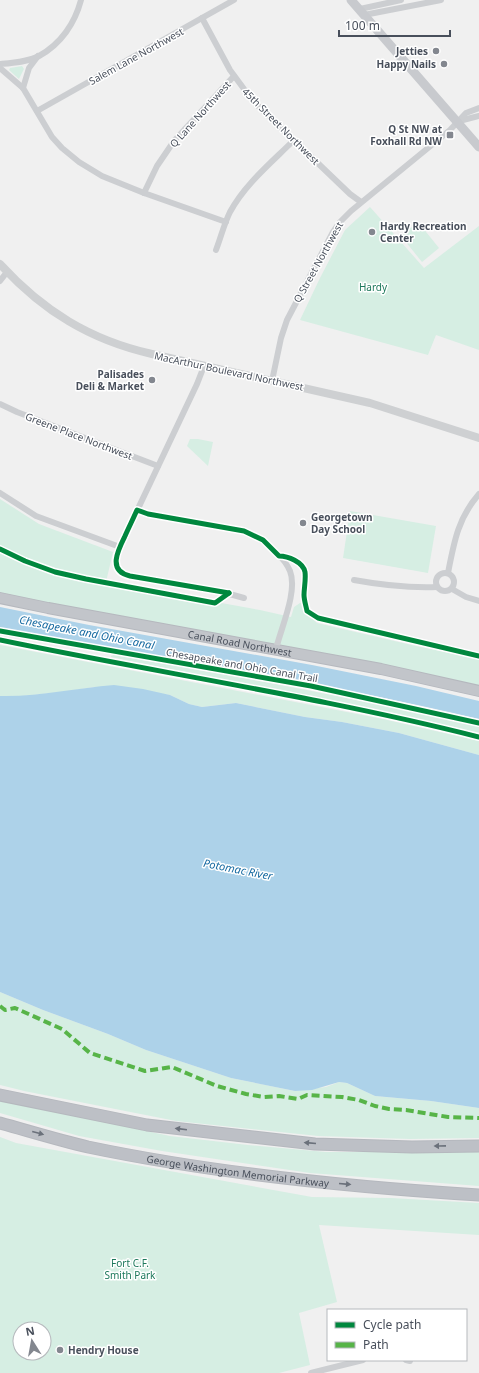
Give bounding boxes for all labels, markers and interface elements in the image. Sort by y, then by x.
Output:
scale bar [339,12,450,38]
text: 100 m [345,17,380,34]
street label: Salem Lane Northwest [86,24,186,88]
place label: Jetties [395,44,428,58]
marker: Jetties [431,46,441,56]
place label: Happy Nails [377,57,436,71]
marker: Happy Nails [439,59,449,69]
street label: Q Lane Northwest [166,77,234,150]
street label: 45th Street Northwest [239,84,323,168]
place label: Q St NW at Foxhall Rd NW [370,122,443,148]
marker: Q St NW at Foxhall Rd NW [445,130,455,140]
street label: Q Street Northwest [290,219,346,305]
place label: Hardy Recreation Center [380,219,467,245]
marker: Hardy Recreation Center [367,227,377,237]
park label: Hardy [359,280,388,294]
street label: MacArthur Boulevard Northwest [153,348,305,394]
place label: Palisades Deli & Market [76,367,145,393]
marker: Palisades Deli & Market [147,375,157,385]
street label: Greene Place Northwest [23,409,135,463]
place label: Georgetown Day School [311,510,373,536]
marker: Georgetown Day School [298,518,308,528]
water label: Chesapeake and Ohio Canal [18,612,157,653]
street label: Canal Road Northwest [187,627,293,660]
street label: Chesapeake and Ohio Canal Trail [165,645,319,685]
water label: Potomac River [202,855,274,883]
one-way arrow [175,1126,187,1132]
one-way arrow [32,1130,44,1136]
one-way arrow [304,1140,316,1146]
one-way arrow [433,1143,446,1149]
street label: George Washington Memorial Parkway [145,1151,331,1190]
one-way arrow [339,1181,351,1188]
park label: Fort C.F. Smith Park [105,1256,156,1282]
legend [327,1309,467,1361]
text: Cycle path [363,1316,421,1333]
north arrow [12,1321,52,1361]
text: N [24,1322,36,1339]
text: Path [363,1336,389,1353]
place label: Hendry House [68,1343,139,1357]
marker: Hendry House [55,1345,65,1355]

